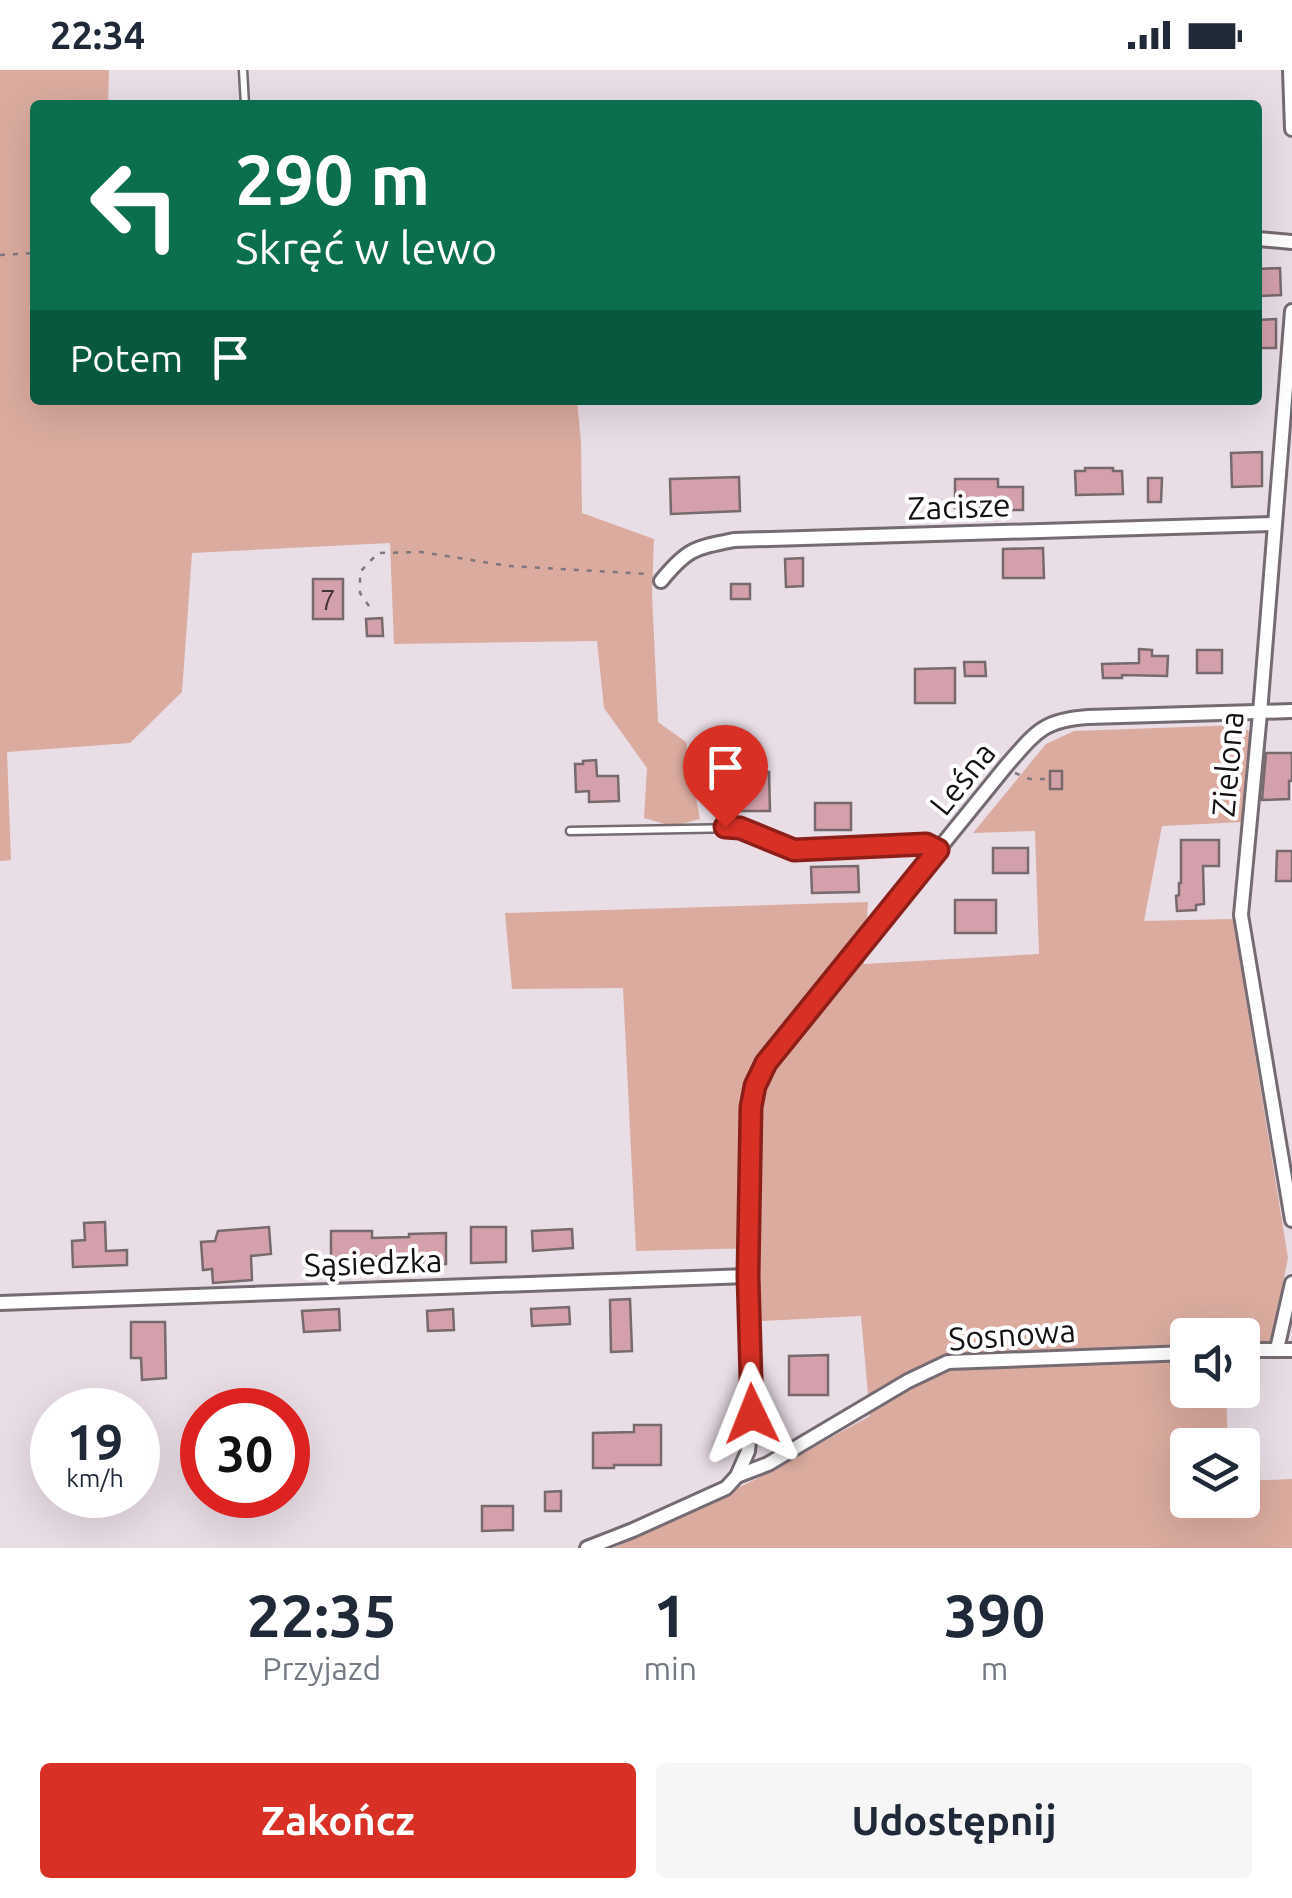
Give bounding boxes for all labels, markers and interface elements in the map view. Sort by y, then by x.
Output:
text: 22:34 [50,14,145,56]
icon: left [70,140,200,270]
text: 290 m [235,140,430,218]
text: Skręć w lewo [235,222,497,273]
icon: arrive [203,330,258,385]
text: Potem [70,337,183,379]
street label: Zacisze [907,486,1011,526]
house number: 7 [320,584,336,615]
street label: Zielona [1204,710,1250,818]
pin [683,725,768,828]
street label: Leśna [922,735,1002,821]
icon: arrive [698,740,753,795]
street label: Sąsiedzka [303,1242,443,1282]
street label: Sosnowa [947,1312,1077,1356]
map controls [1170,1318,1260,1518]
button: sound [1170,1318,1260,1408]
position arrow [700,1362,804,1466]
speed limit sign: 30 [180,1388,310,1518]
text: 19 [67,1413,123,1469]
button: layers [1170,1428,1260,1518]
text: km/h [66,1464,124,1492]
text: 22:35 [247,1581,397,1648]
text: 1 [653,1581,687,1648]
text: 390 [944,1581,1045,1648]
text: Przyjazd [262,1650,381,1686]
text: min [643,1650,697,1686]
text: m [981,1650,1008,1686]
button: Zakończ [40,1763,636,1878]
button: Udostępnij [656,1763,1252,1878]

